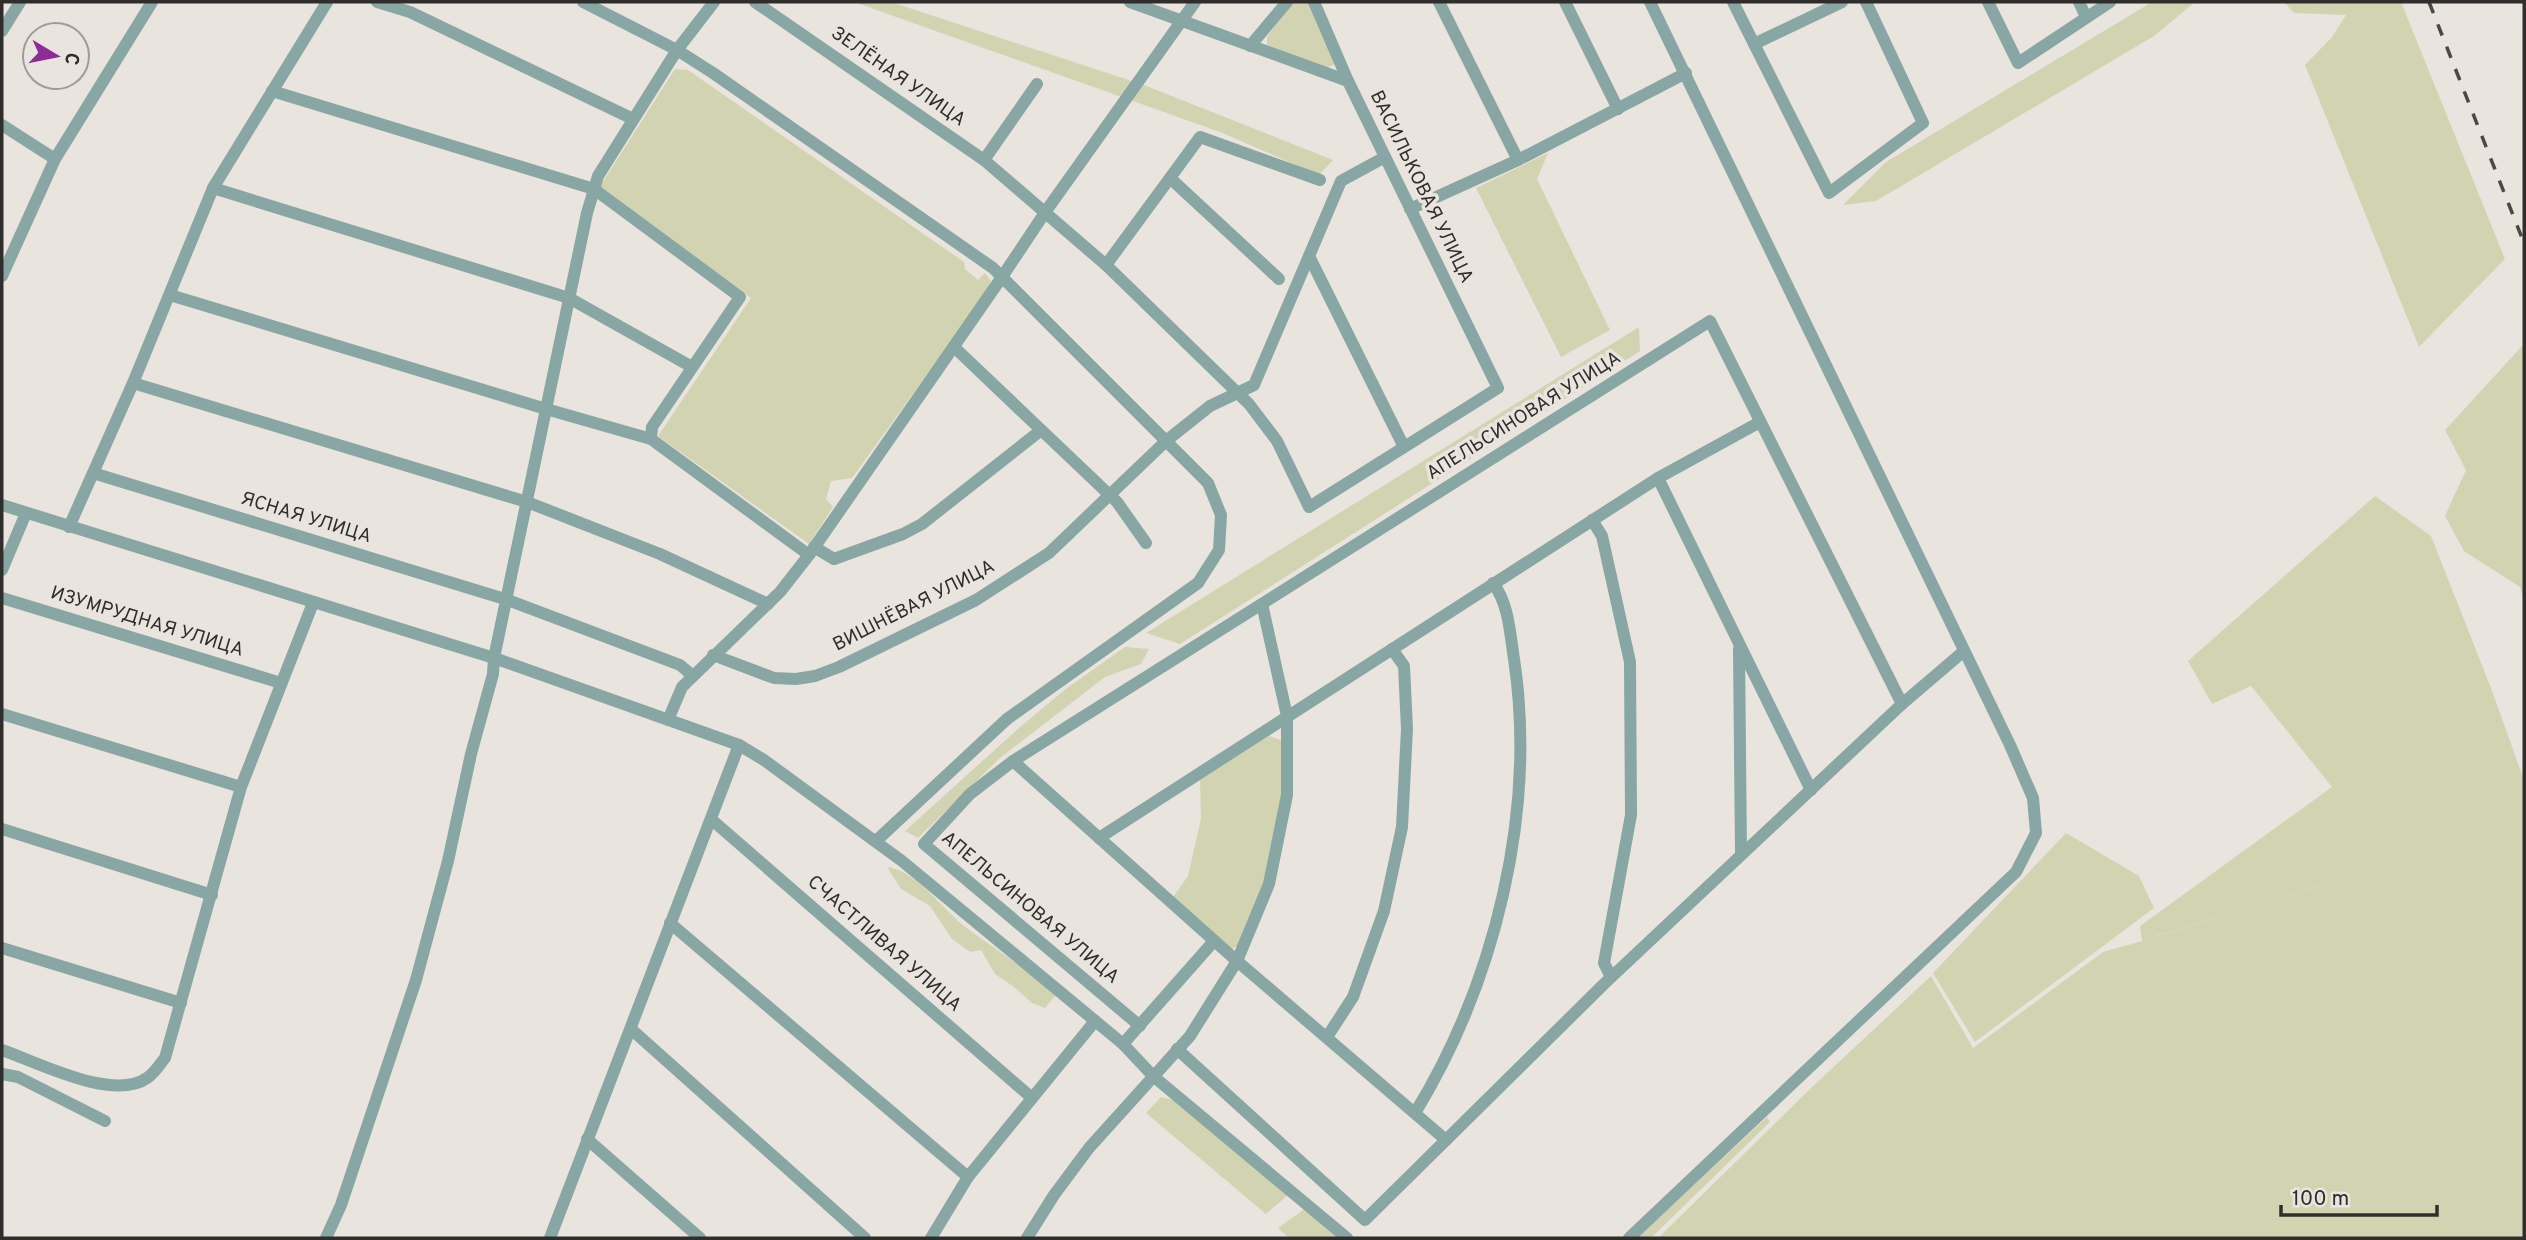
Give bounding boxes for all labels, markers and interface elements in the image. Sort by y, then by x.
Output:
north arrow [21,21,91,91]
street label: ЗЕЛЁНАЯ УЛИЦА [826,21,971,132]
text: С [58,51,84,67]
street label: ВАСИЛЬКОВАЯ УЛИЦА [1364,87,1478,287]
street label: АПЕЛЬСИНОВАЯ УЛИЦА [1422,346,1626,486]
street label: ЯСНАЯ УЛИЦА [238,487,374,549]
street label: ВИШНЁВАЯ УЛИЦА [829,554,999,657]
street label: ИЗУМРУДНАЯ УЛИЦА [48,581,246,663]
street label: АПЕЛЬСИНОВАЯ УЛИЦА [936,826,1124,990]
street label: СЧАСТЛИВАЯ УЛИЦА [802,870,966,1018]
scale bar [2281,1174,2437,1218]
text: 100 m [2292,1186,2349,1213]

